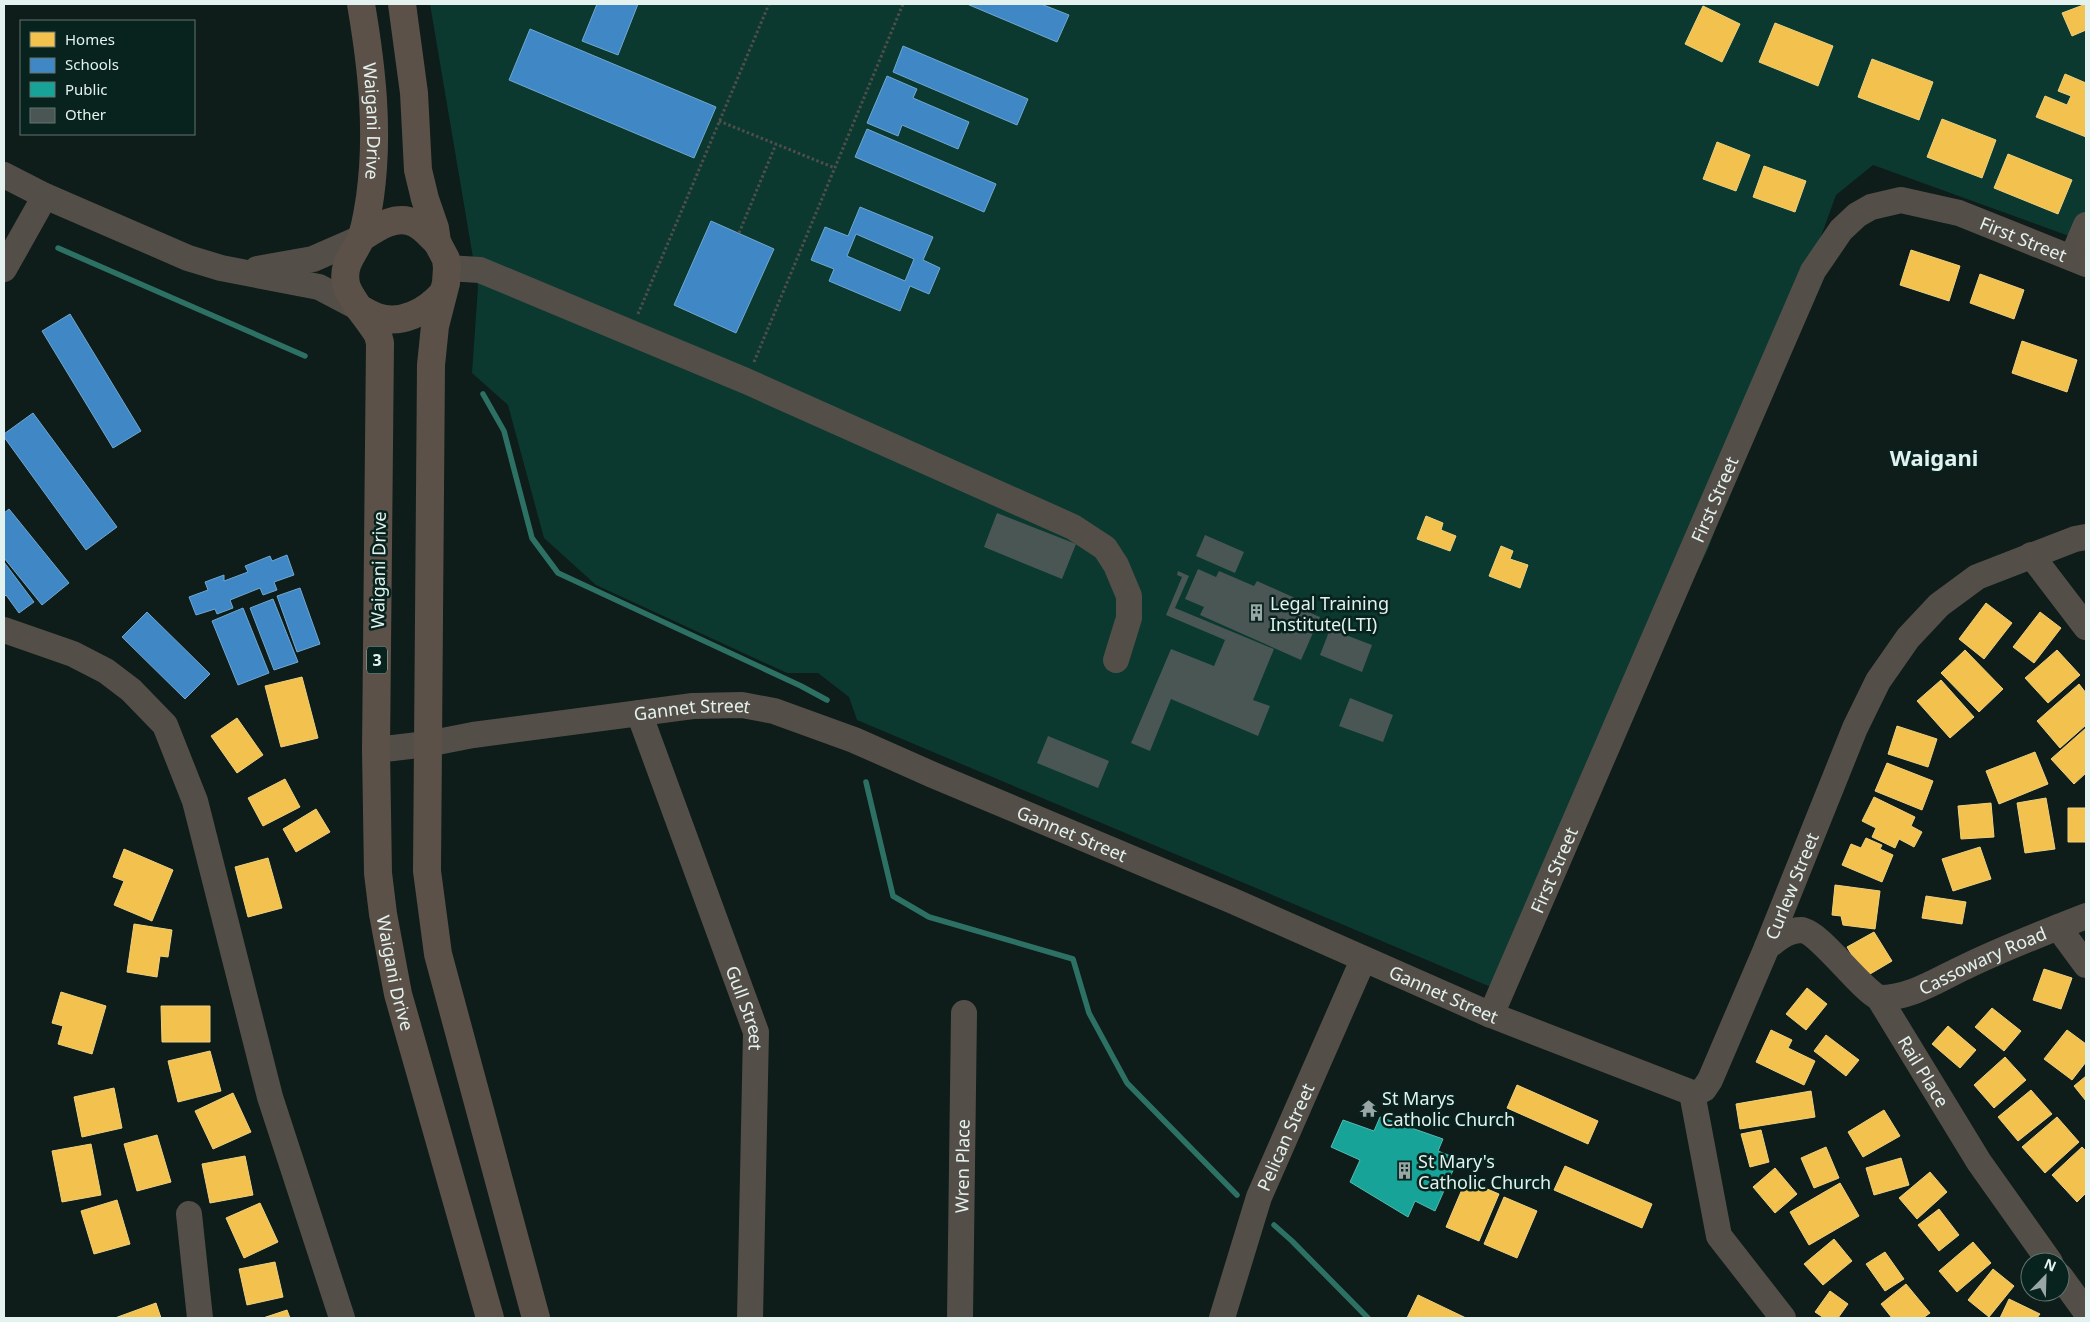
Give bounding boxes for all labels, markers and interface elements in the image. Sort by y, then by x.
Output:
legend [20,20,195,135]
text: Homes [65,29,115,49]
text: Schools [65,54,119,74]
street label: Waigani Drive [358,61,386,181]
text: Public [65,79,108,99]
text: Other [65,104,106,124]
street label: First Street [1976,211,2071,267]
district label: Waigani [1890,442,1978,472]
street label: First Street [1685,452,1744,546]
street label: Waigani Drive [365,511,391,629]
place label: Legal Training Institute(LTI) [1270,591,1389,636]
building icon: Legal Training Institute(LTI) [1246,603,1266,623]
road number: 3 [367,646,387,674]
street label: Gannet Street [632,693,753,726]
street label: Gannet Street [1013,800,1131,867]
street label: First Street [1525,823,1583,917]
street label: Curlew Street [1759,828,1824,943]
street label: Waigani Drive [372,913,420,1033]
street label: Cassowary Road [1915,921,2050,1000]
street label: Gannet Street [1385,959,1502,1029]
street label: Gull Street [721,962,768,1051]
street label: Rail Place [1893,1031,1955,1112]
street label: Pelican Street [1251,1079,1320,1195]
place label: St Marys Catholic Church [1382,1086,1515,1131]
temple icon: St Marys Catholic Church [1358,1098,1378,1118]
street label: Wren Place [949,1119,975,1213]
place label: St Mary's Catholic Church [1418,1149,1551,1194]
building icon: St Mary's Catholic Church [1394,1161,1414,1181]
north arrow [2020,1252,2070,1302]
text: N [2041,1254,2059,1276]

